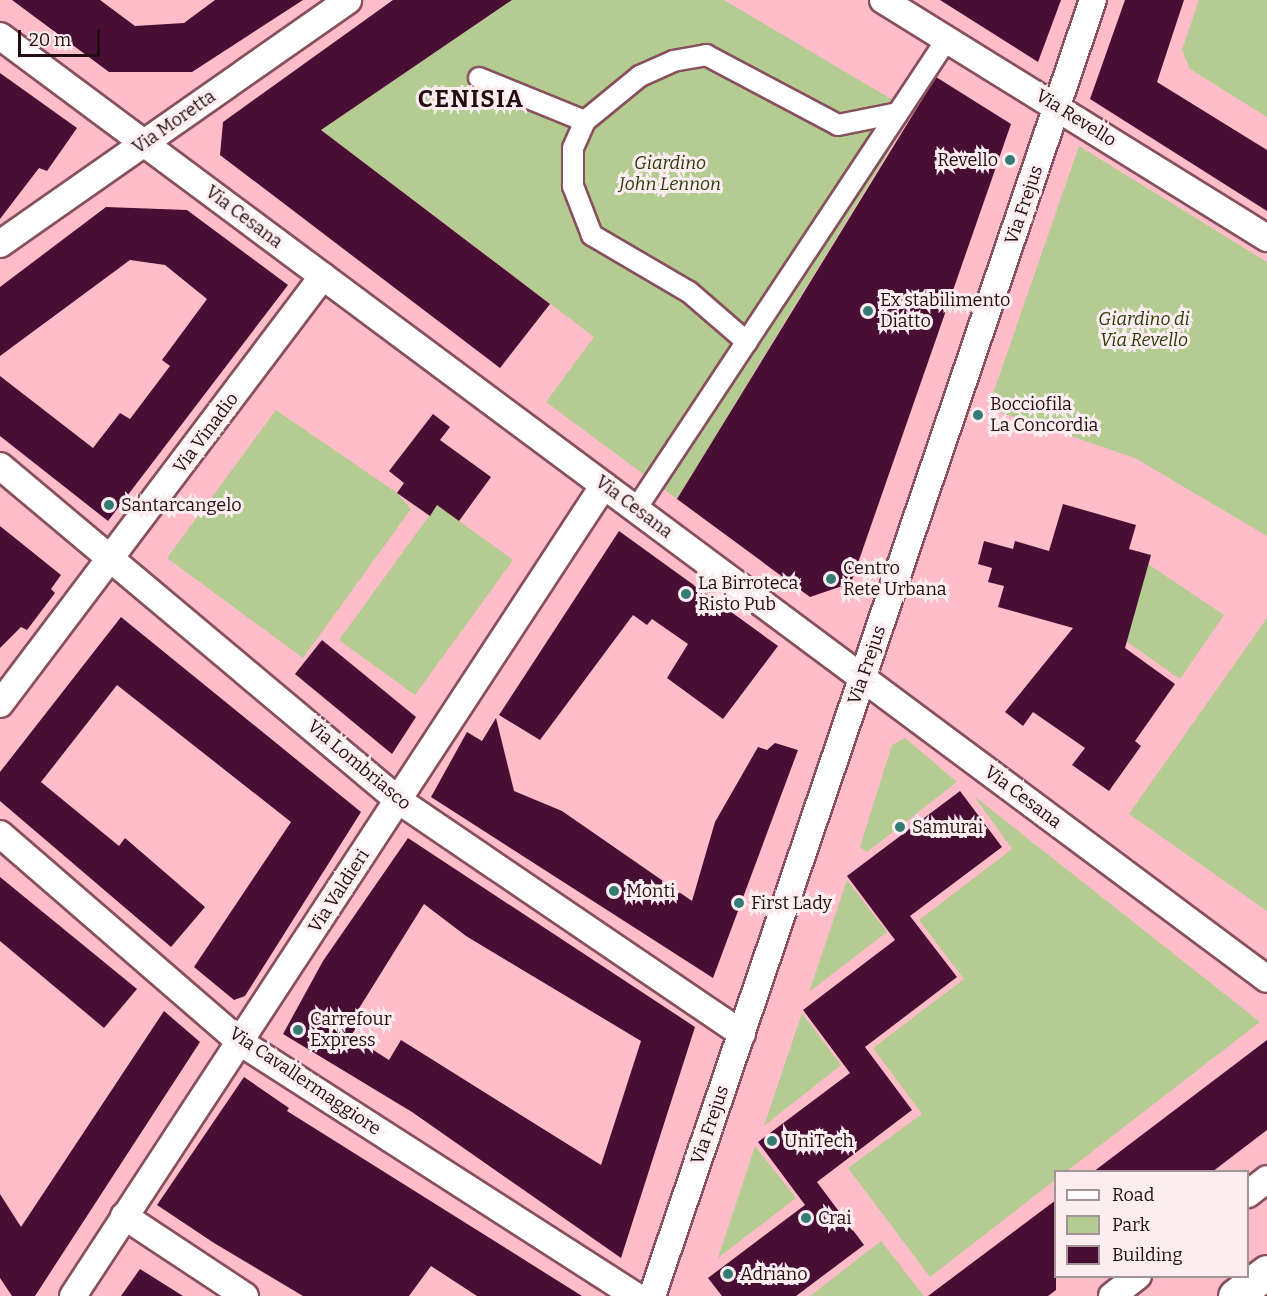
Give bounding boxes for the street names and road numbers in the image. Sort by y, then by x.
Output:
street label: Via Revello [1032,85,1120,151]
street label: Via Moretta [128,86,220,158]
street label: Via Frejus [1000,163,1048,247]
street label: Via Cesana [201,181,287,253]
street label: Via Vinadio [169,389,243,477]
street label: Via Cesana [591,471,677,543]
street label: Via Frejus [843,623,891,707]
street label: Via Lombriasco [303,715,415,815]
street label: Via Cesana [980,761,1066,833]
street label: Via Valdieri [304,845,374,937]
street label: Via Cavallermaggiore [225,1022,385,1140]
street label: Via Frejus [686,1083,734,1167]

